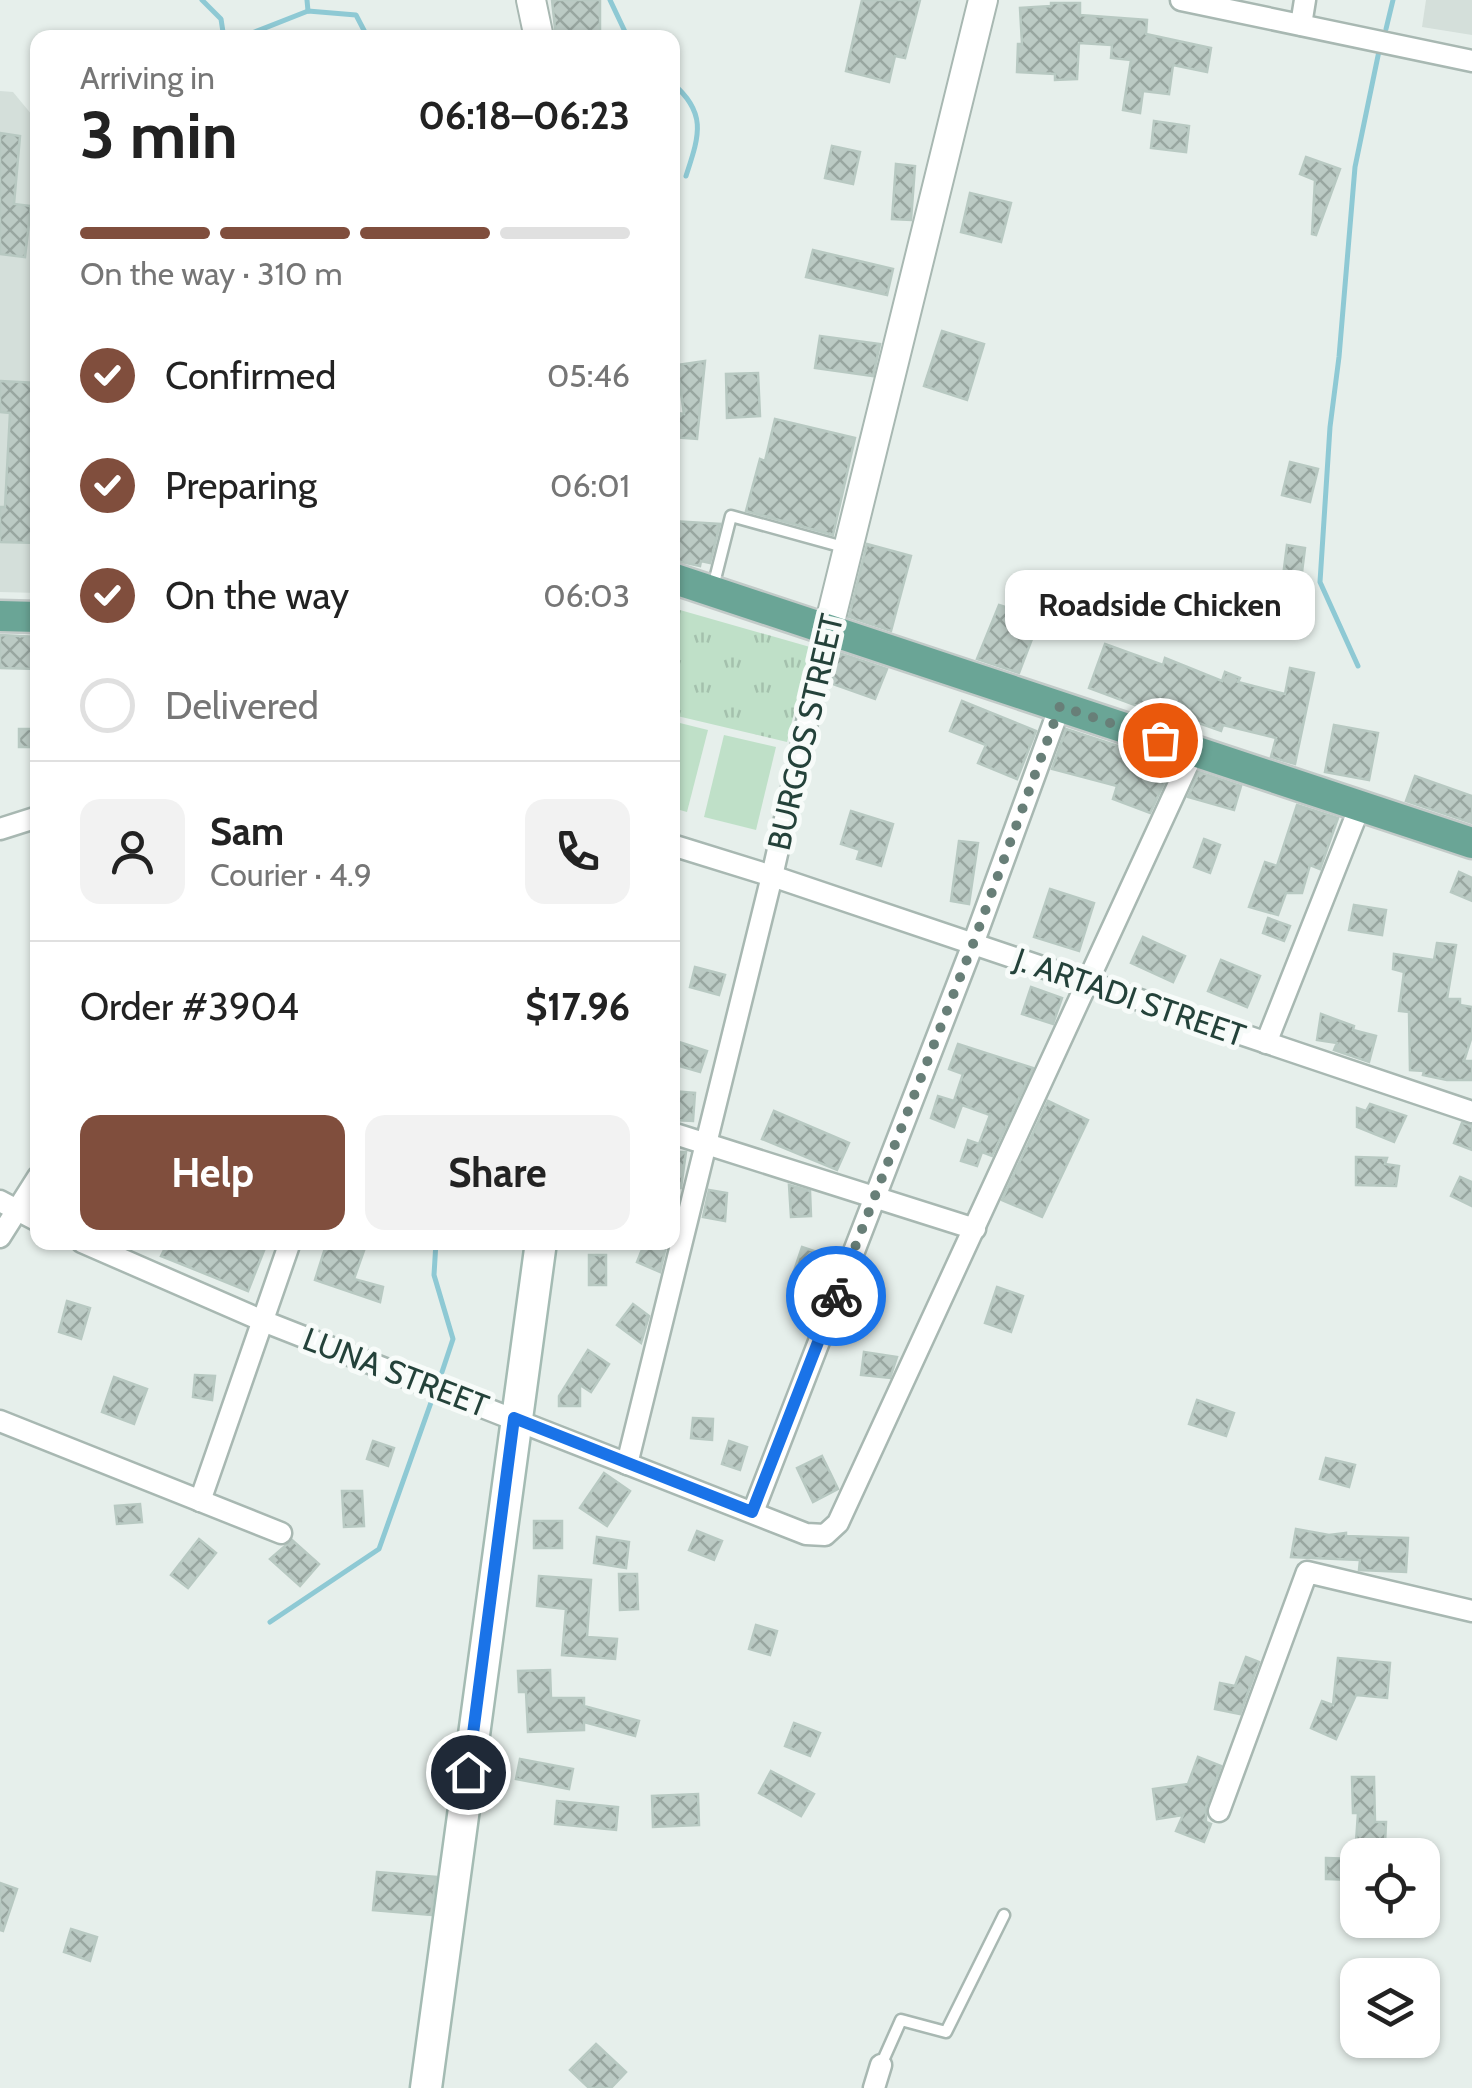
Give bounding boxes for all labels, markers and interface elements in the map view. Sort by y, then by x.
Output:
text: Arriving in [80,58,215,97]
text: 06:18–06:23 [418,92,630,139]
text: 3 min [80,95,238,174]
text: On the way · 310 m [80,254,343,293]
icon: check [80,348,135,403]
text: Confirmed [165,352,336,399]
text: 05:46 [547,356,630,395]
icon: check [80,458,135,513]
text: Preparing [165,462,317,509]
text: 06:01 [550,466,630,505]
icon: check [80,568,135,623]
callout: Roadside Chicken [1005,570,1315,640]
text: On the way [165,572,349,619]
text: 06:03 [543,576,630,615]
text: Roadside Chicken [1038,585,1282,624]
street label: BURGOS STREET [759,610,851,854]
text: Delivered [165,682,319,729]
pin [1118,698,1203,783]
icon: bag [1133,713,1188,768]
button: person [80,799,185,904]
button: phone [525,799,630,904]
text: Sam [210,808,284,855]
text: Courier · 4.9 [210,855,372,894]
street label: J. ARTADI STREET [1008,939,1251,1055]
text: Order #3904 [80,983,299,1030]
text: $17.96 [525,983,630,1030]
button: Help [80,1115,345,1230]
button: Share [365,1115,630,1230]
courier [786,1246,886,1346]
icon: bike [809,1269,864,1324]
street label: LUNA STREET [298,1319,494,1425]
pin [426,1730,511,1815]
icon: home [441,1745,496,1800]
map controls [1340,1838,1440,2058]
button: locate [1340,1838,1440,1938]
button: layers [1340,1958,1440,2058]

